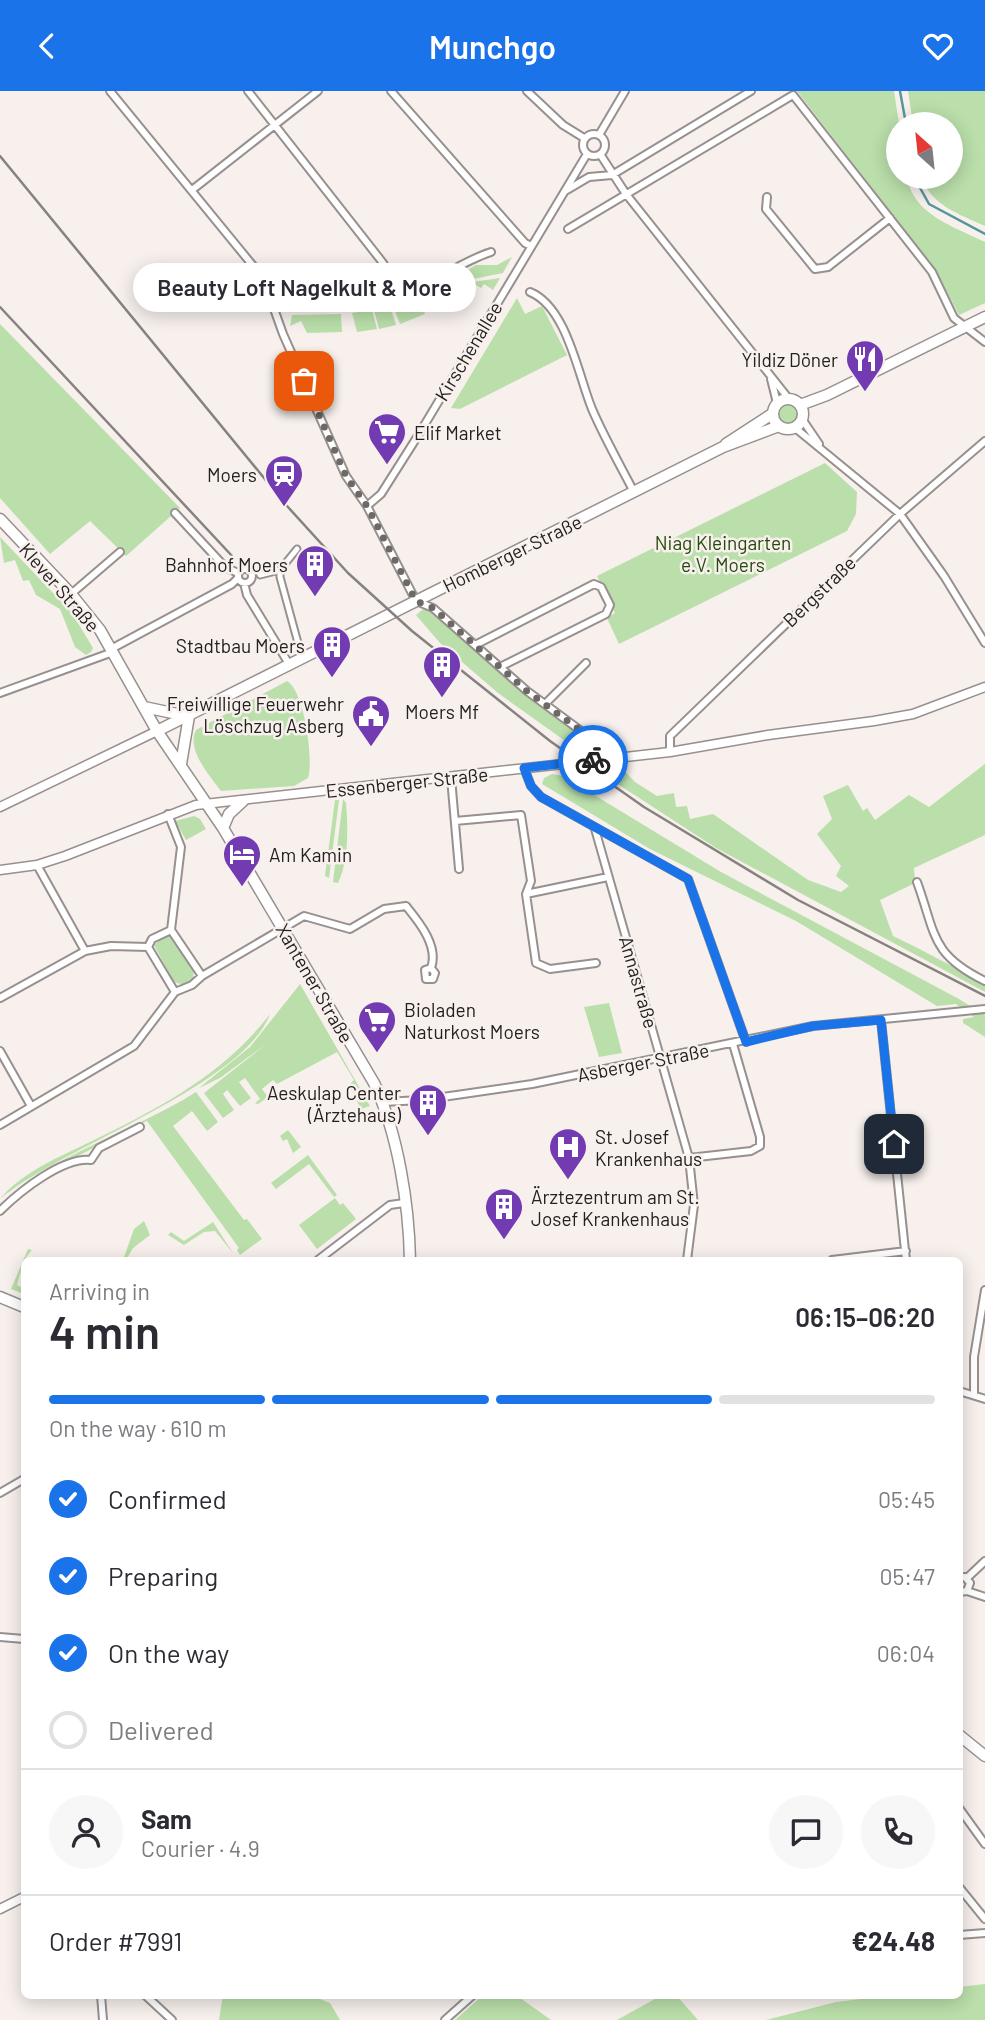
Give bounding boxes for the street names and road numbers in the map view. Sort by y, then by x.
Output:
street label: Kirschenallee [429,297,507,405]
street label: Homberger Straße [439,509,585,597]
street label: Klever Straße [15,538,105,636]
street label: Bergstraße [778,551,860,631]
street label: Essenberger Straße [325,762,489,802]
street label: Xantener Straße [272,919,358,1047]
street label: Annastraße [615,933,663,1031]
street label: Asberger Straße [575,1038,711,1086]

